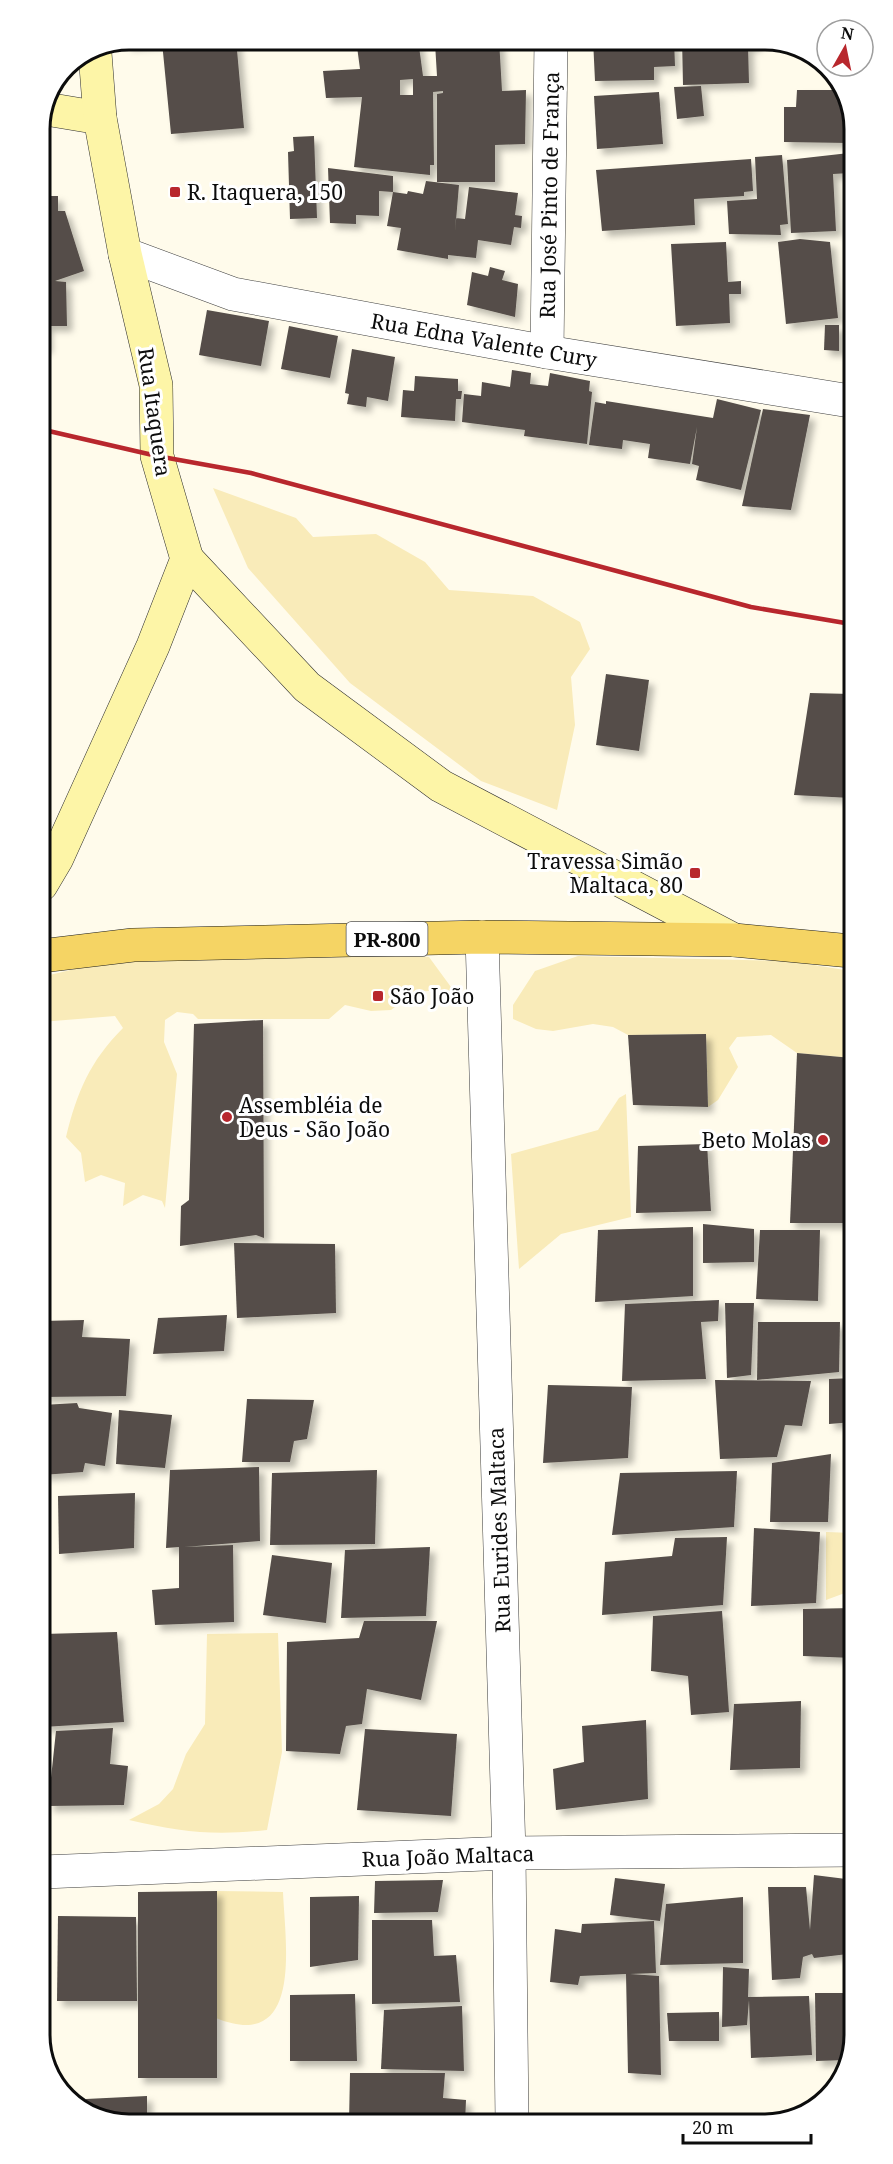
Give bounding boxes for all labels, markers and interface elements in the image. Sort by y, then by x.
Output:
north arrow [815,18,875,78]
text: N [839,21,856,45]
street label: Rua José Pinto de França [533,71,565,319]
place label: R. Itaquera, 150 [187,178,343,206]
marker: R. Itaquera, 150 [168,185,182,199]
street label: Rua Edna Valente Cury [369,306,599,374]
street label: Rua Itaquera [132,346,178,478]
place label: Travessa Simão Maltaca, 80 [527,847,683,899]
marker: Travessa Simão Maltaca, 80 [688,866,702,880]
road number: PR-800 [346,922,428,956]
place label: São João [390,982,474,1010]
marker: São João [371,989,385,1003]
place label: Assembléia de Deus - São João [239,1091,390,1143]
marker: Assembléia de Deus - São João [220,1110,234,1124]
place label: Beto Molas [701,1126,811,1154]
marker: Beto Molas [816,1133,830,1147]
street label: Rua Eurides Maltaca [481,1427,517,1633]
street label: Rua João Maltaca [361,1839,535,1873]
scale bar [683,2107,810,2145]
text: 20 m [692,2115,734,2139]

